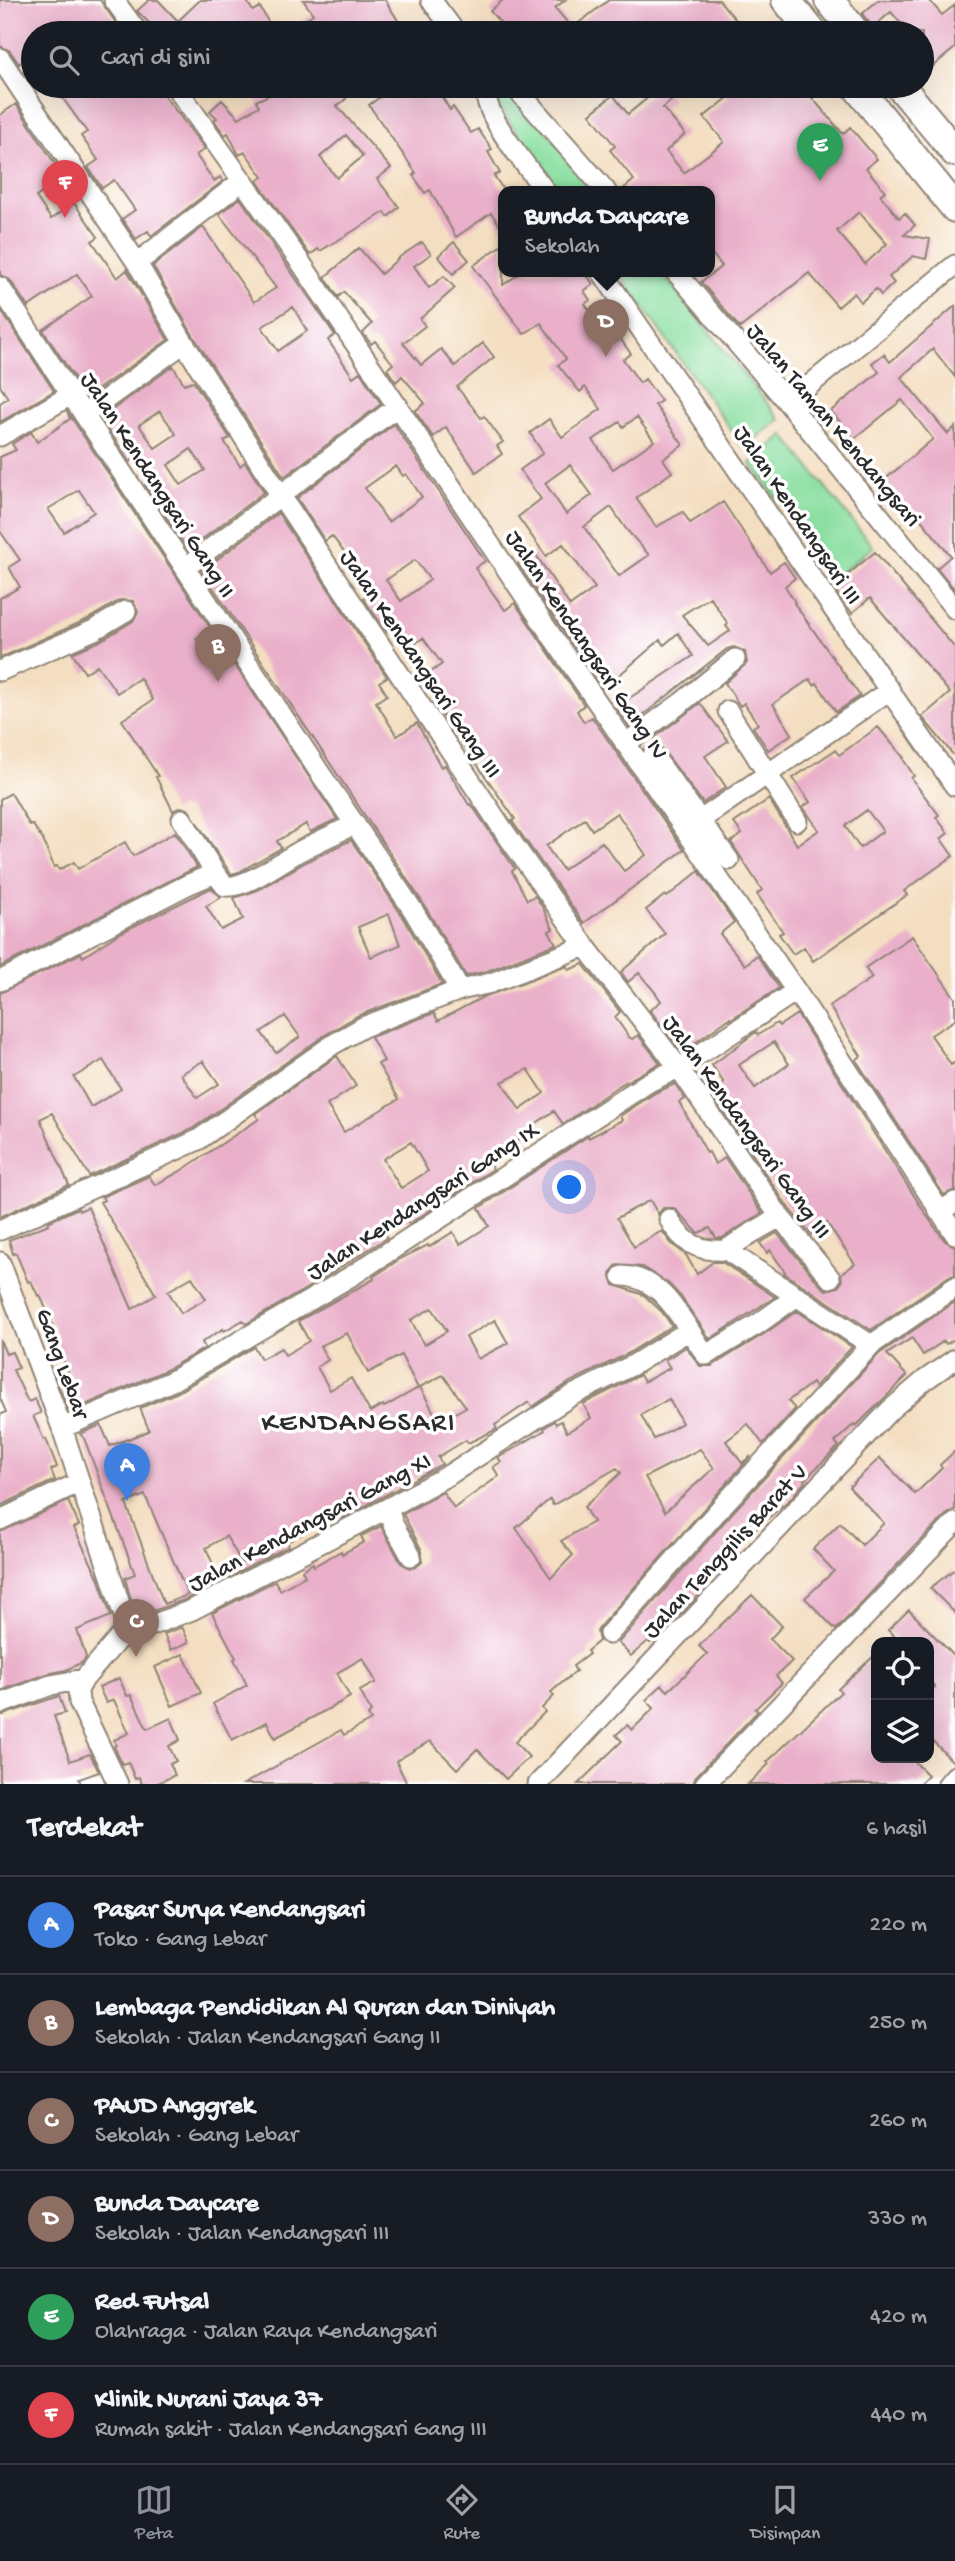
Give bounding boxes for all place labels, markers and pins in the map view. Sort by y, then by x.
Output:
pin: E [797,123,843,181]
pin: F [42,160,88,218]
pin: D [583,299,629,357]
pin: B [195,624,241,682]
pin: A [104,1443,150,1501]
pin: C [113,1599,159,1657]

